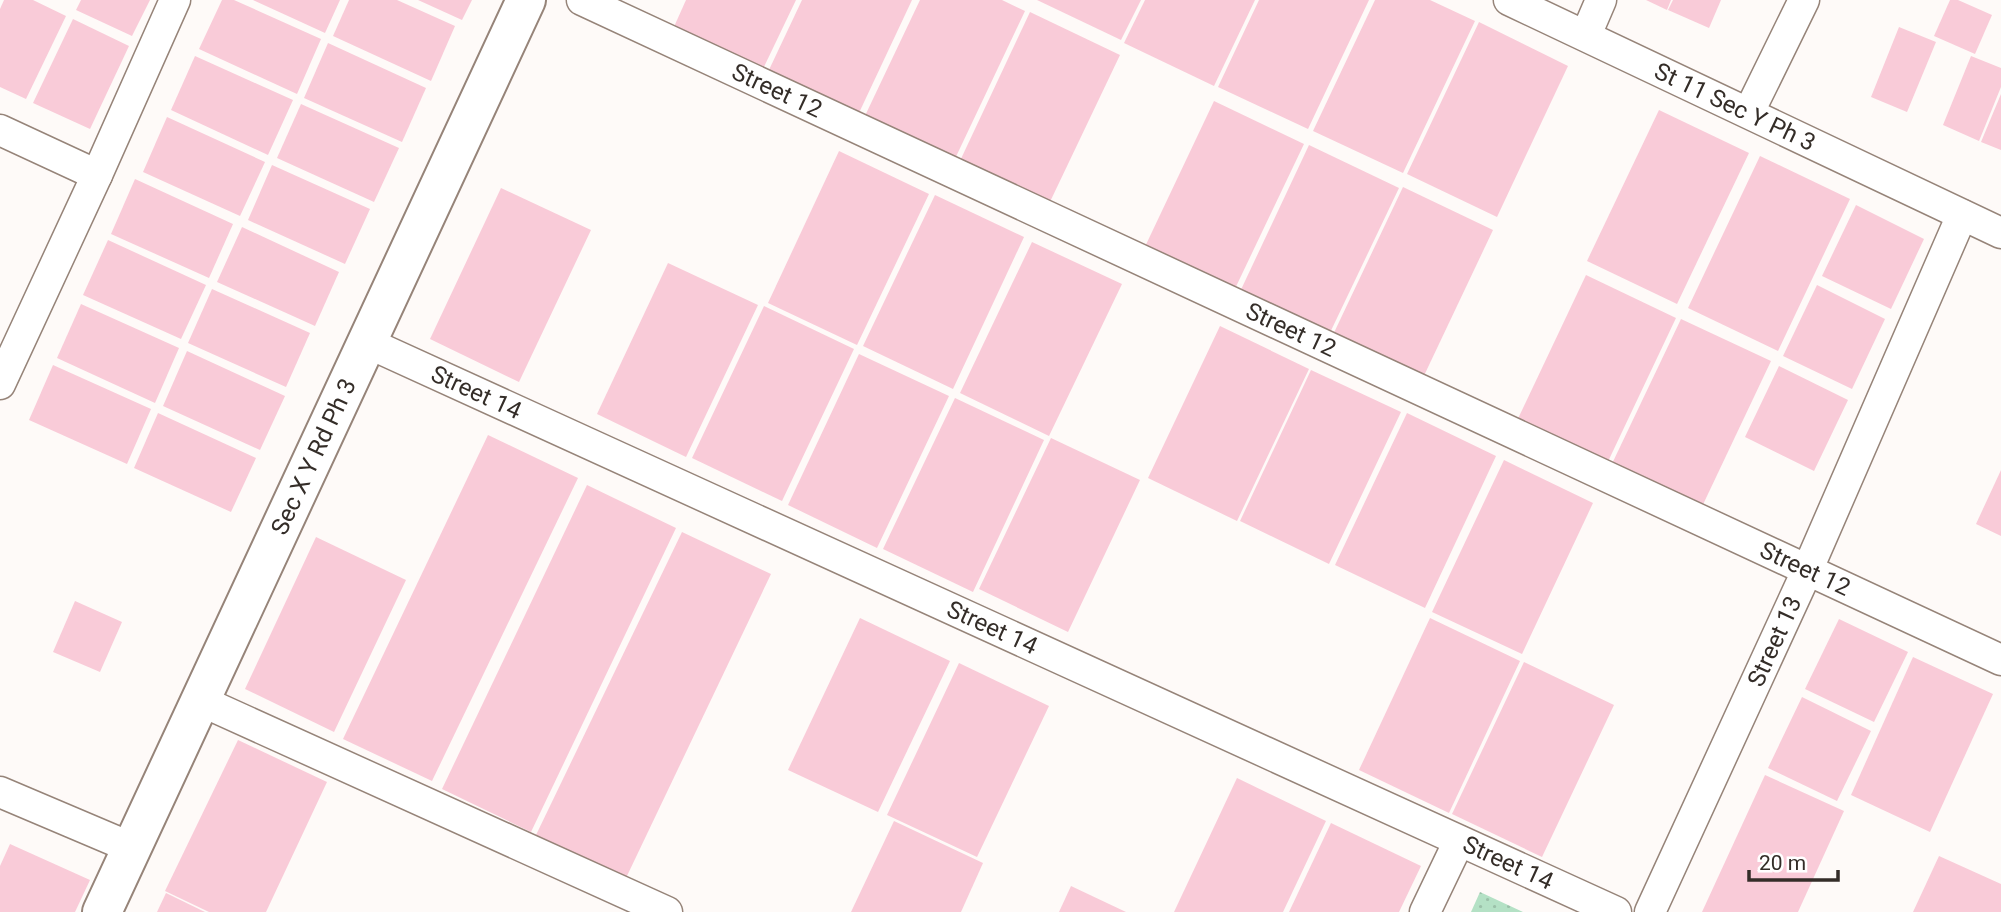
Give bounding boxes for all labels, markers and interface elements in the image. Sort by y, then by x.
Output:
street label: St 11 Sec Y Ph 3 [1650,57,1820,157]
street label: Street 12 [727,58,827,124]
street label: Street 12 [1241,297,1341,363]
street label: Street 14 [427,360,526,425]
street label: Sec X Y Rd Ph 3 [265,374,362,539]
street label: Street 12 [1756,536,1855,602]
street label: Street 13 [1742,592,1807,691]
street label: Street 14 [943,595,1042,660]
street label: Street 14 [1458,830,1558,896]
scale bar [1749,838,1838,882]
text: 20 m [1759,851,1806,875]

